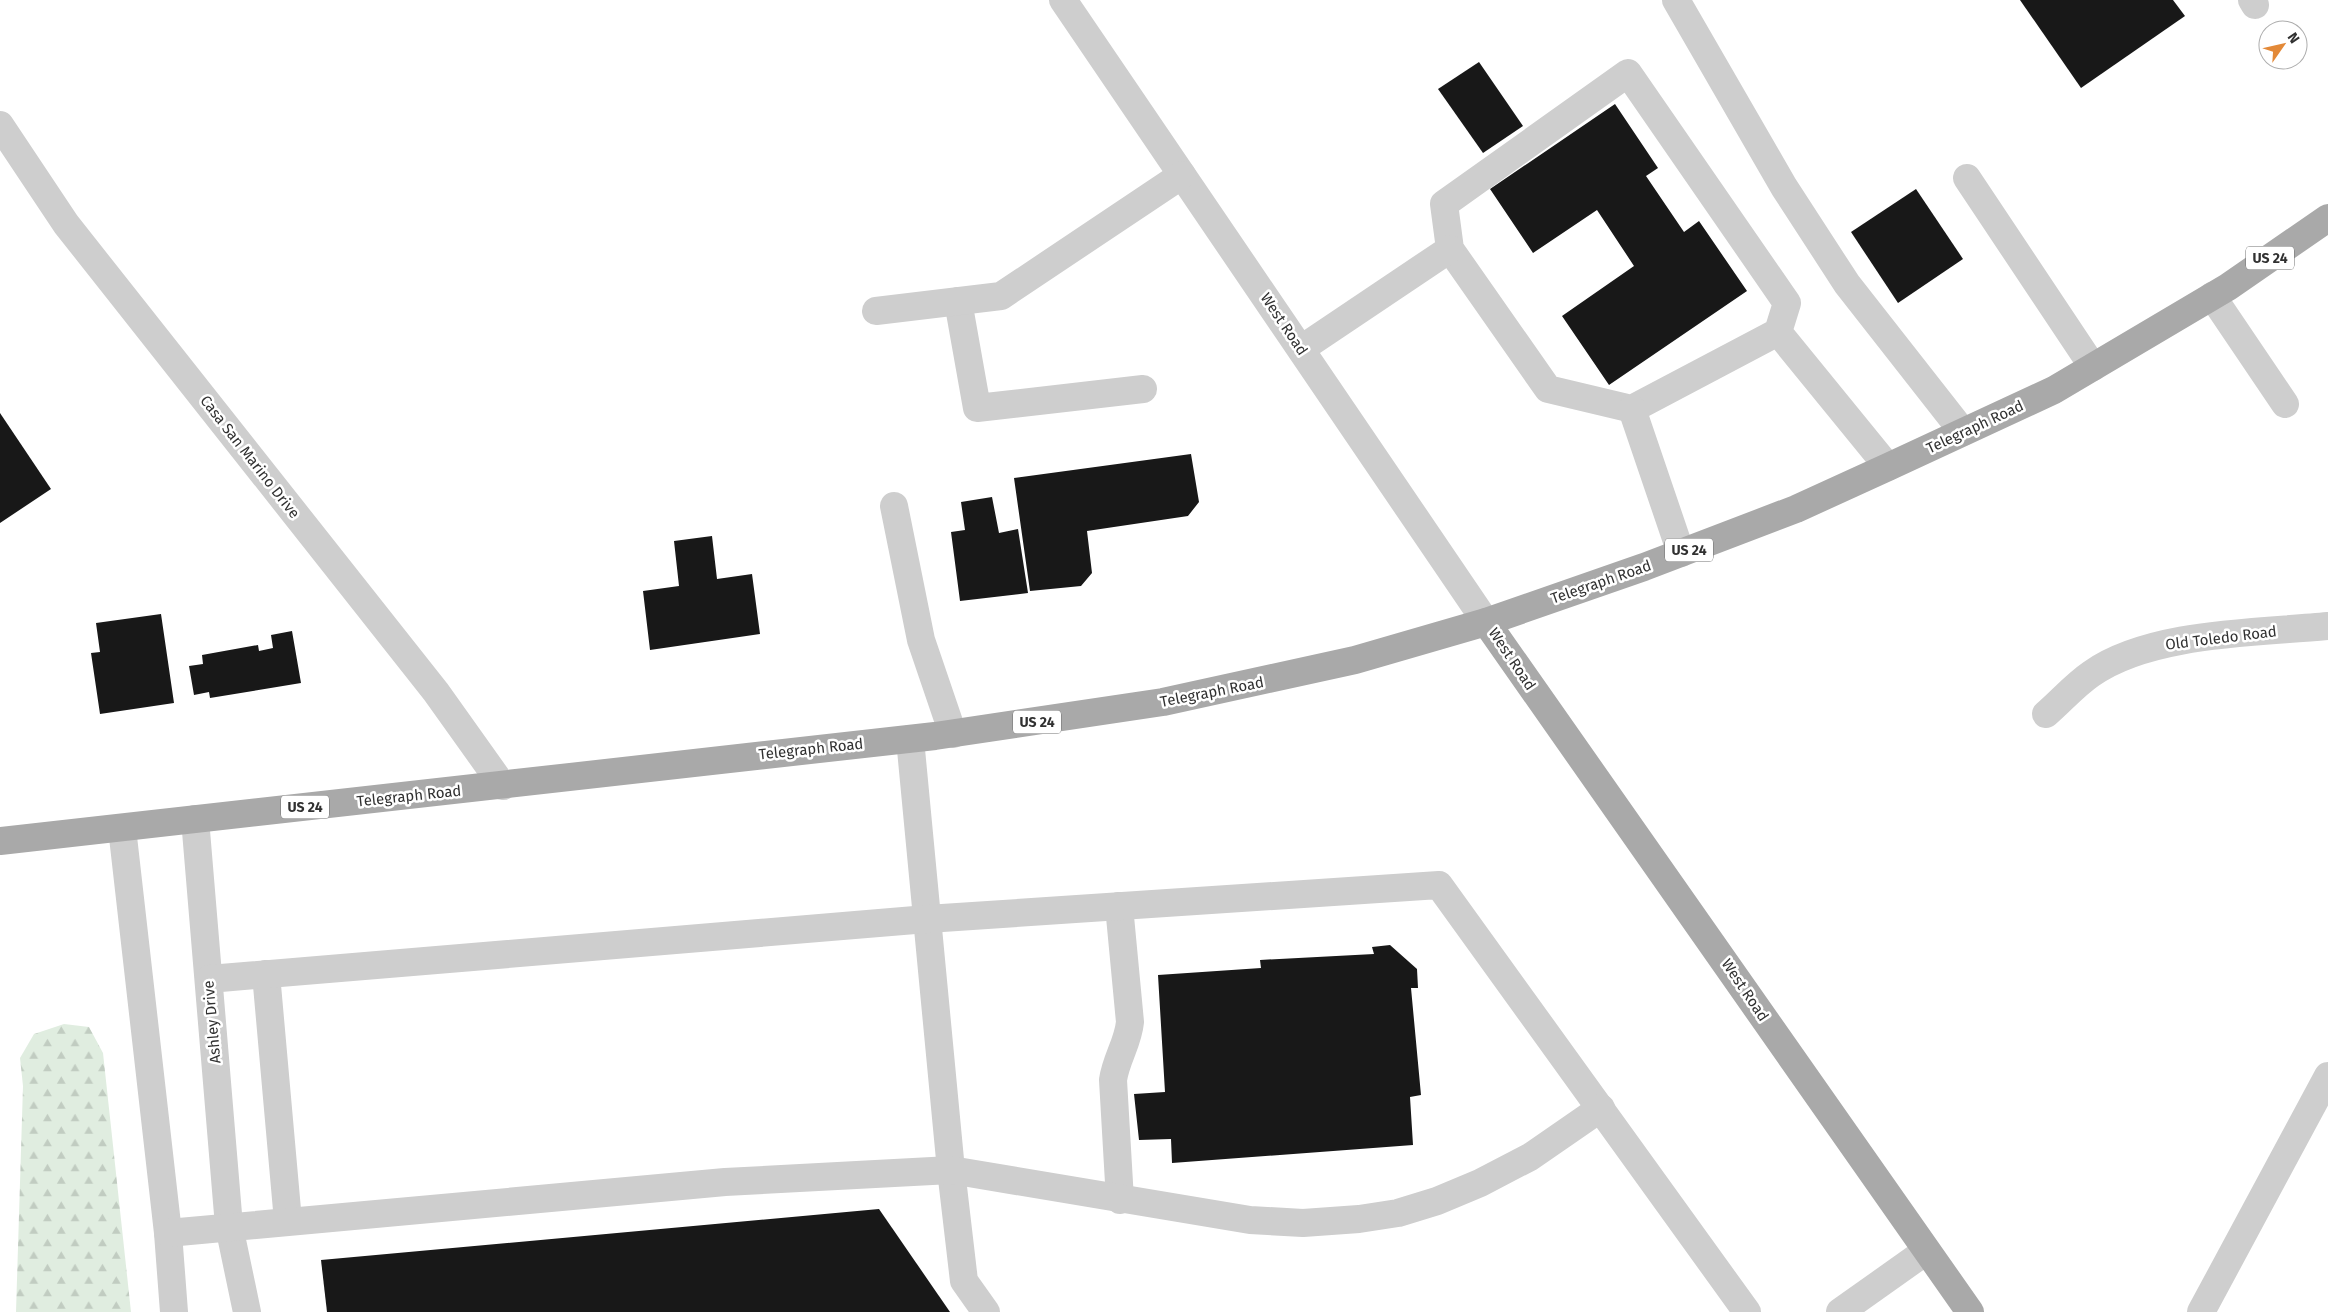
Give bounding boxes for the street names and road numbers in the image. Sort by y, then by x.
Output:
road number: US 24 [2246,247,2294,270]
street label: West Road [1257,289,1311,359]
street label: Casa San Marino Drive [196,392,304,522]
street label: Telegraph Road [1924,397,2026,457]
road number: US 24 [1665,538,1713,562]
street label: Telegraph Road [1548,556,1654,608]
street label: Old Toledo Road [2164,622,2278,654]
street label: West Road [1485,624,1539,694]
street label: Telegraph Road [1159,673,1265,711]
road number: US 24 [1013,710,1061,734]
street label: Telegraph Road [758,735,864,763]
street label: Telegraph Road [356,782,462,810]
road number: US 24 [281,796,329,819]
street label: West Road [1718,955,1772,1025]
street label: Ashley Drive [199,980,225,1064]

